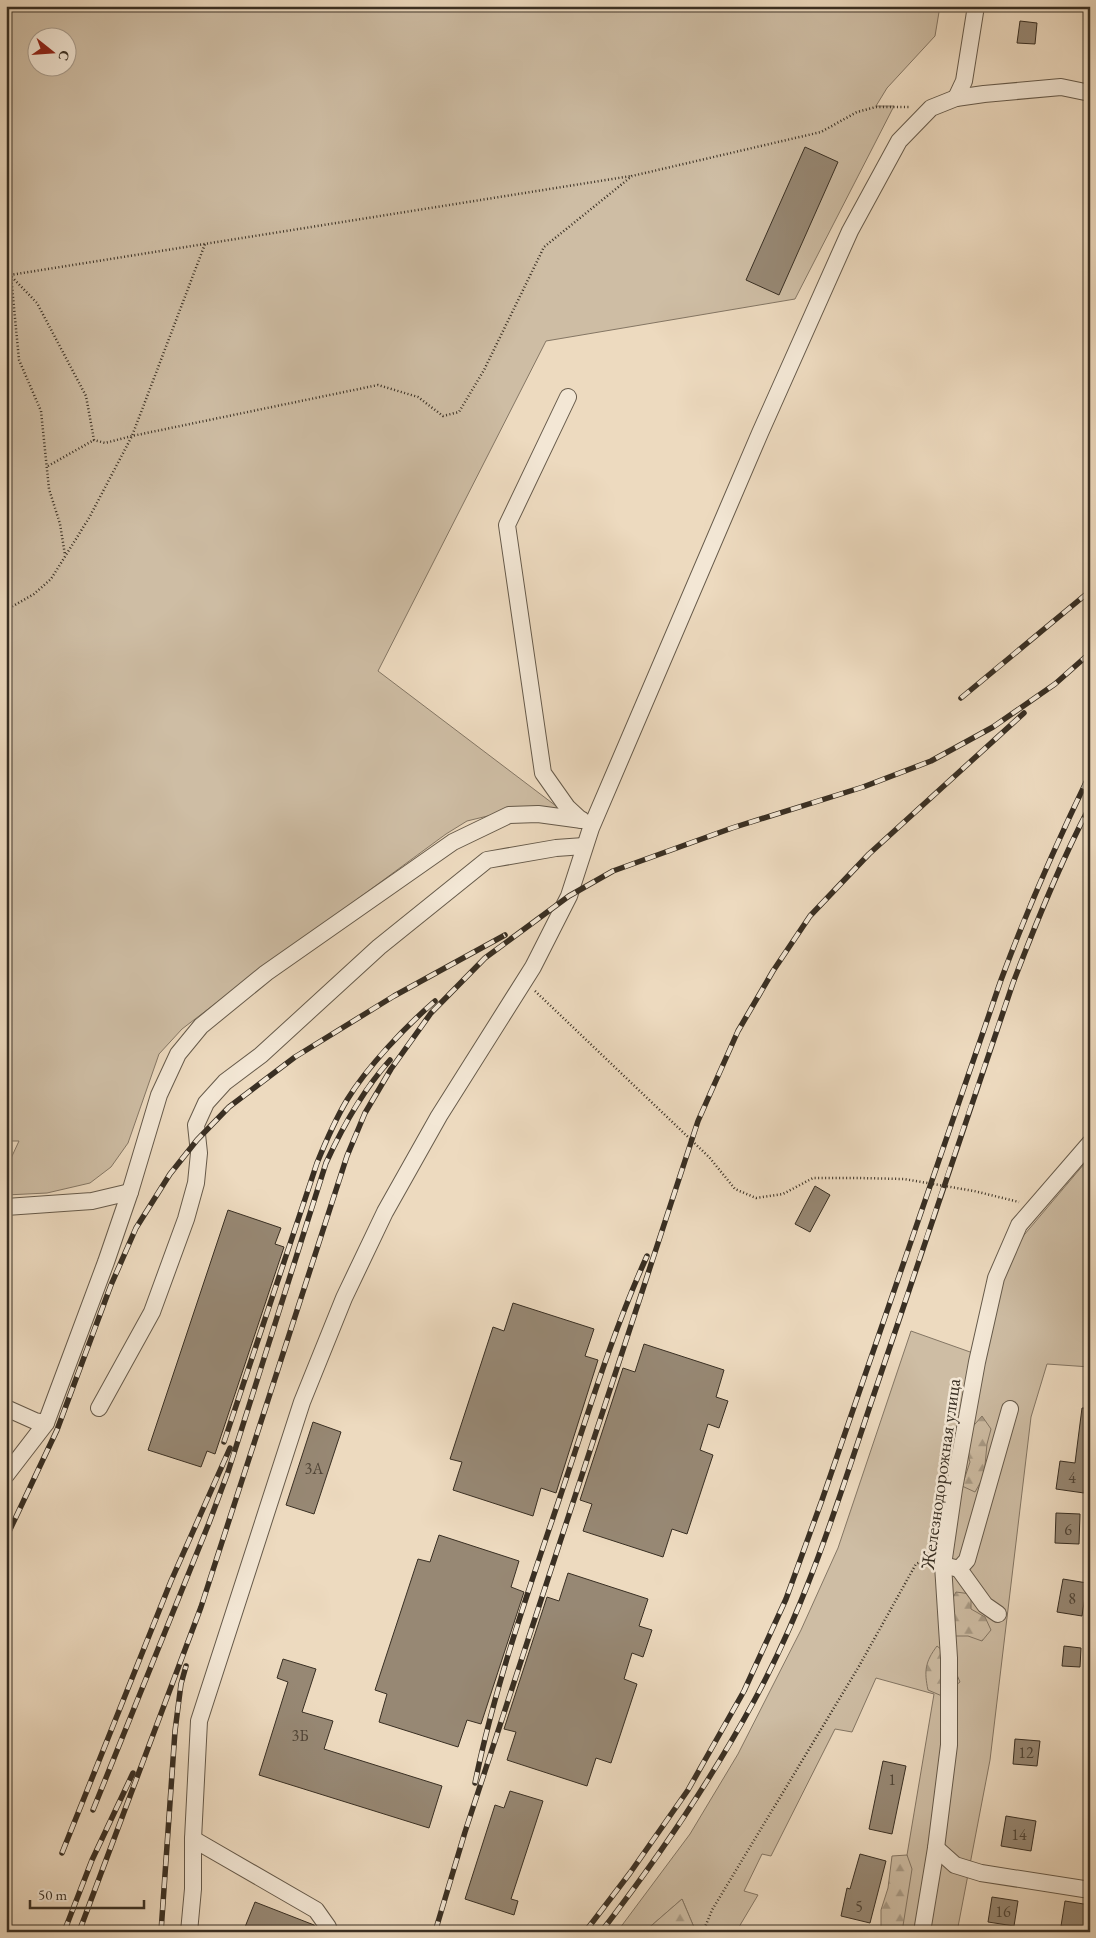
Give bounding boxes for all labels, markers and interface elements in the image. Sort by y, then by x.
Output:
north arrow [28,28,78,78]
text: С [54,48,74,63]
street label: Железнодорожная улица [915,1377,966,1572]
house number: 3А [305,1458,324,1479]
house number: 4 [1068,1467,1076,1488]
house number: 6 [1064,1519,1072,1540]
house number: 8 [1068,1588,1076,1609]
house number: 3Б [291,1725,309,1746]
house number: 12 [1018,1742,1034,1763]
house number: 1 [888,1769,896,1790]
house number: 14 [1011,1824,1027,1845]
scale bar [30,1878,144,1910]
text: 50 m [38,1885,67,1904]
house number: 5 [855,1896,863,1917]
house number: 16 [995,1901,1011,1922]

